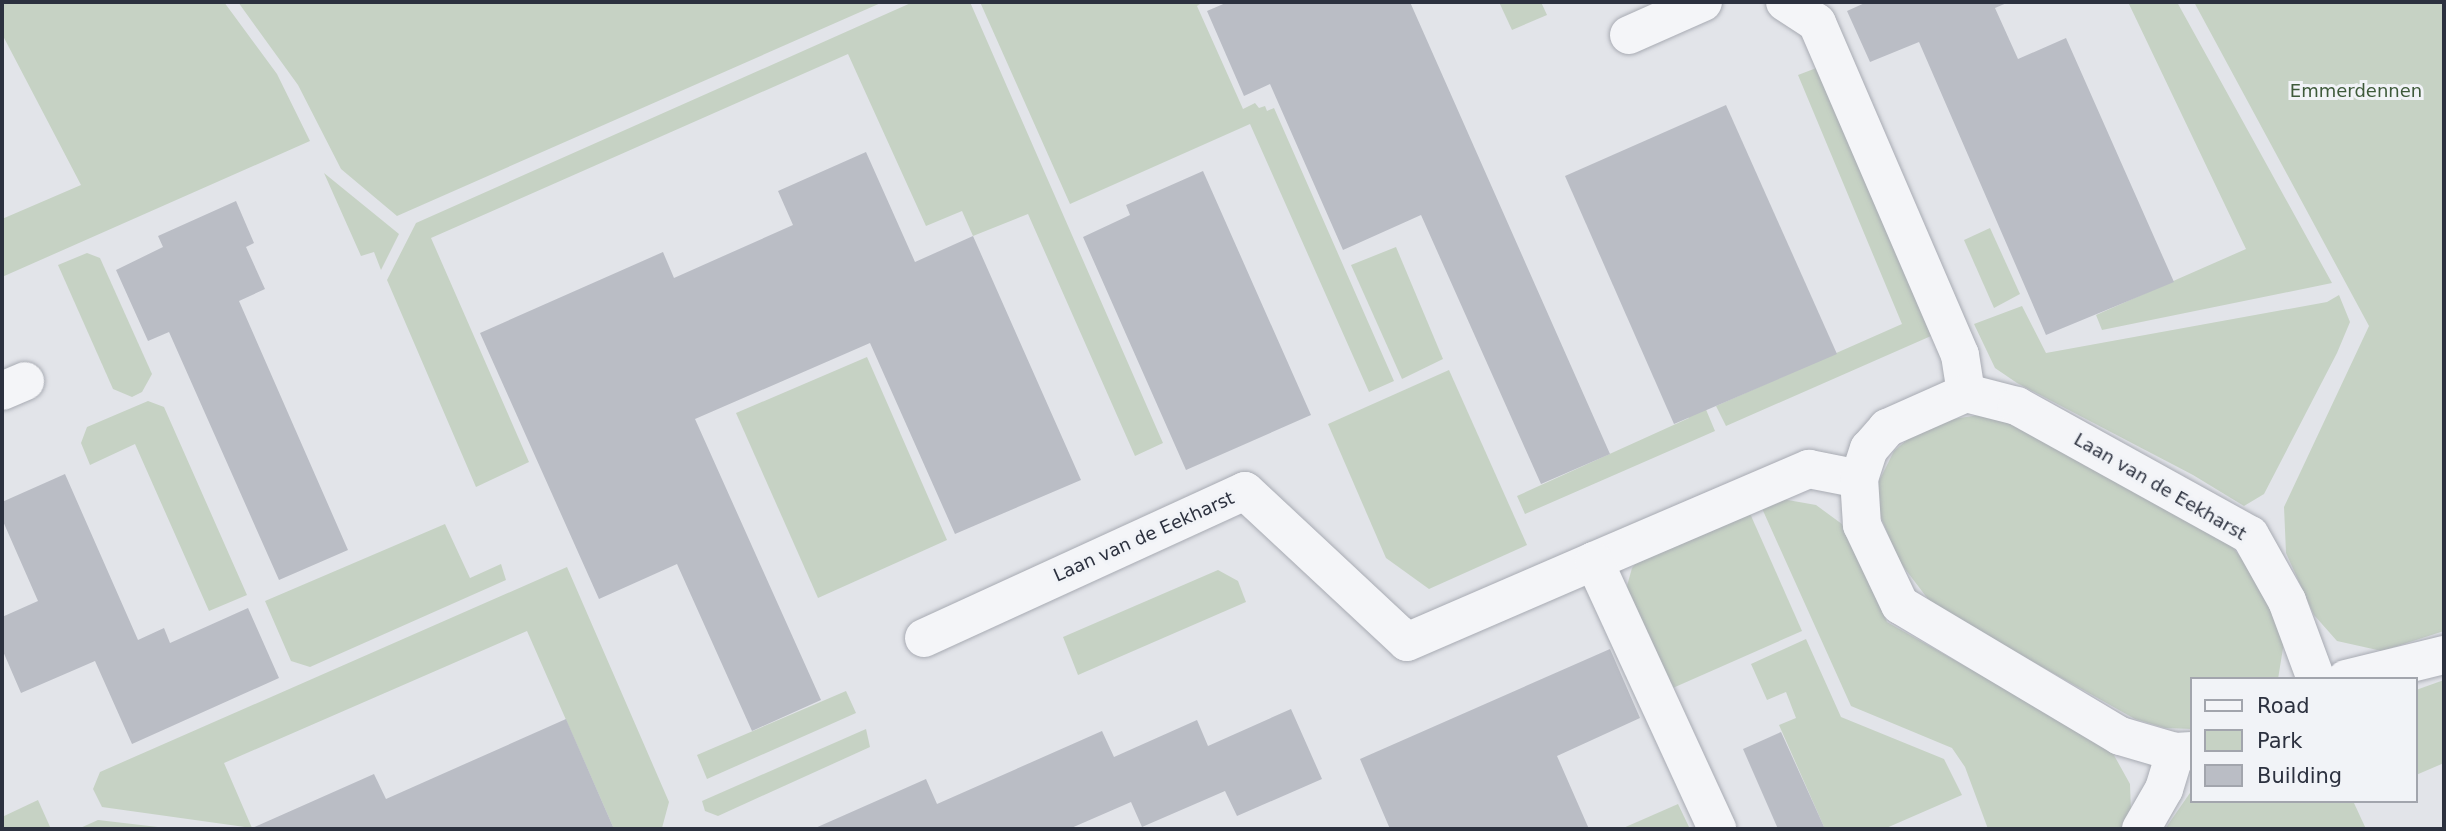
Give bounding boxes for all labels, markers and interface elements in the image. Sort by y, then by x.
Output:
park label: Emmerdennen [2290,80,2422,102]
street label: Laan van de Eekharst [2070,429,2250,545]
street label: Laan van de Eekharst [1050,487,1238,587]
legend [2190,677,2418,803]
text: Road [2257,694,2310,718]
text: Park [2257,729,2302,753]
text: Building [2257,764,2342,788]

